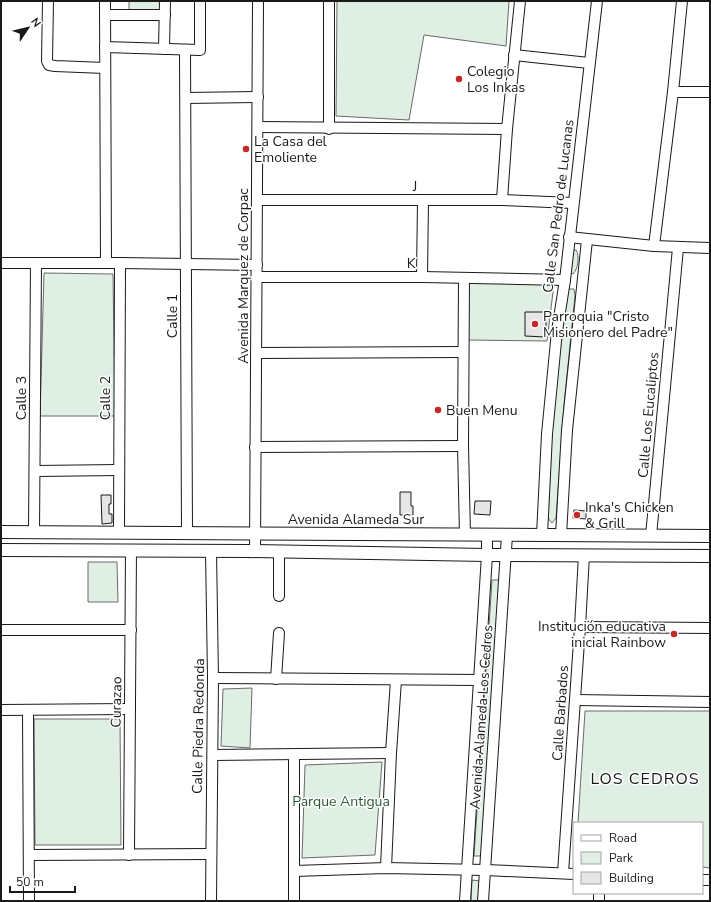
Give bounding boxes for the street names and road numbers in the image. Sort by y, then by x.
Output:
street label: Calle San Pedro de Lucanas [538,118,579,294]
street label: J [412,177,417,196]
street label: Avenida Marquez de Corpac [234,188,253,364]
street label: K [407,254,416,273]
street label: Calle 1 [163,294,182,338]
street label: Calle Los Eucaliptos [634,351,663,479]
street label: Calle 3 [12,376,31,420]
street label: Calle 2 [96,376,115,420]
street label: Avenida Alameda Sur [288,510,424,529]
street label: Avenida Alameda Los Cedros [466,624,497,810]
street label: Calle Piedra Redonda [188,658,209,794]
street label: Calle Barbados [548,664,573,762]
street label: Curazao [107,676,126,728]

